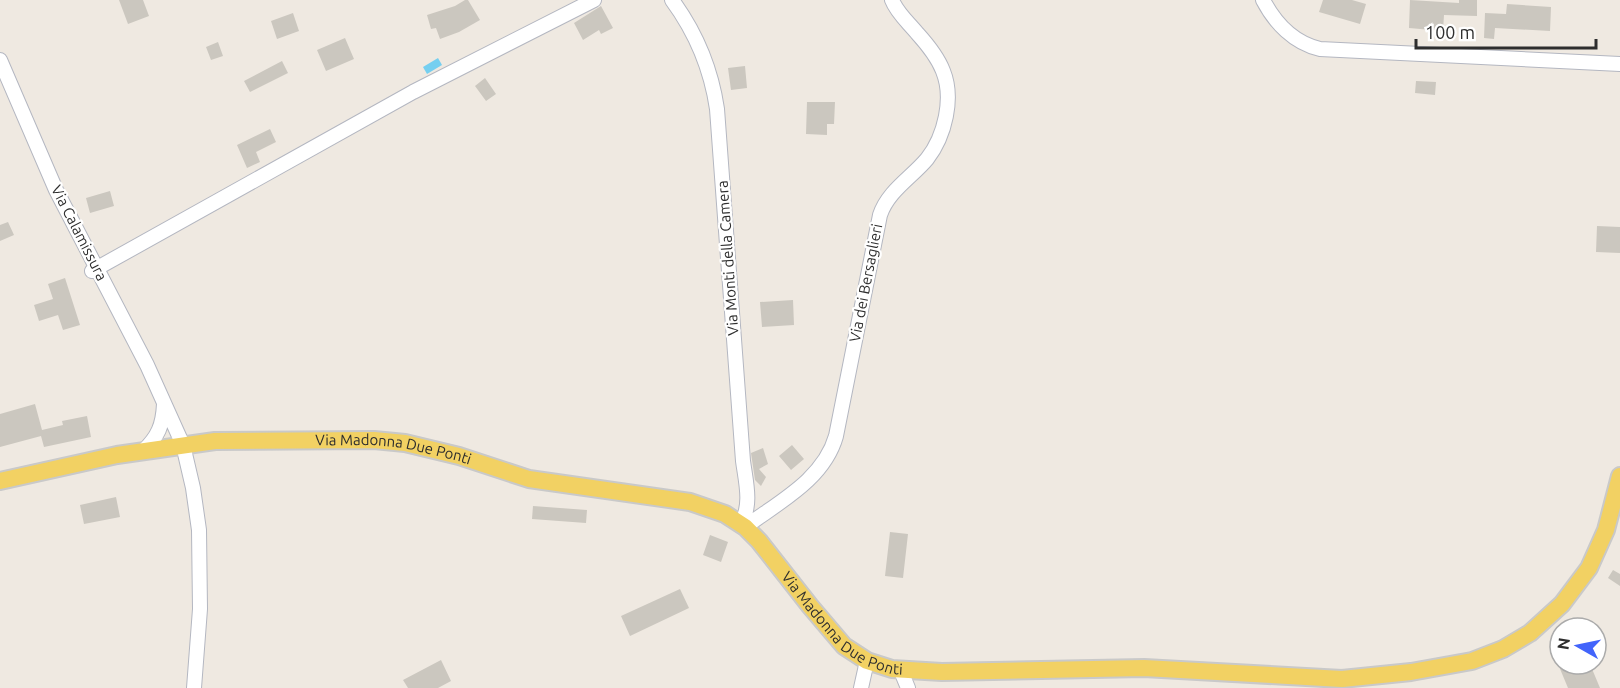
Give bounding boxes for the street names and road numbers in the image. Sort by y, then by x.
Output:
street label: Via Monti della Camera [714,180,741,336]
street label: Via Calamissura [48,182,111,283]
street label: Via dei Bersaglieri [846,222,885,344]
street label: Via Madonna Due Ponti [315,431,474,468]
street label: Via Madonna Due Ponti [778,568,903,678]

